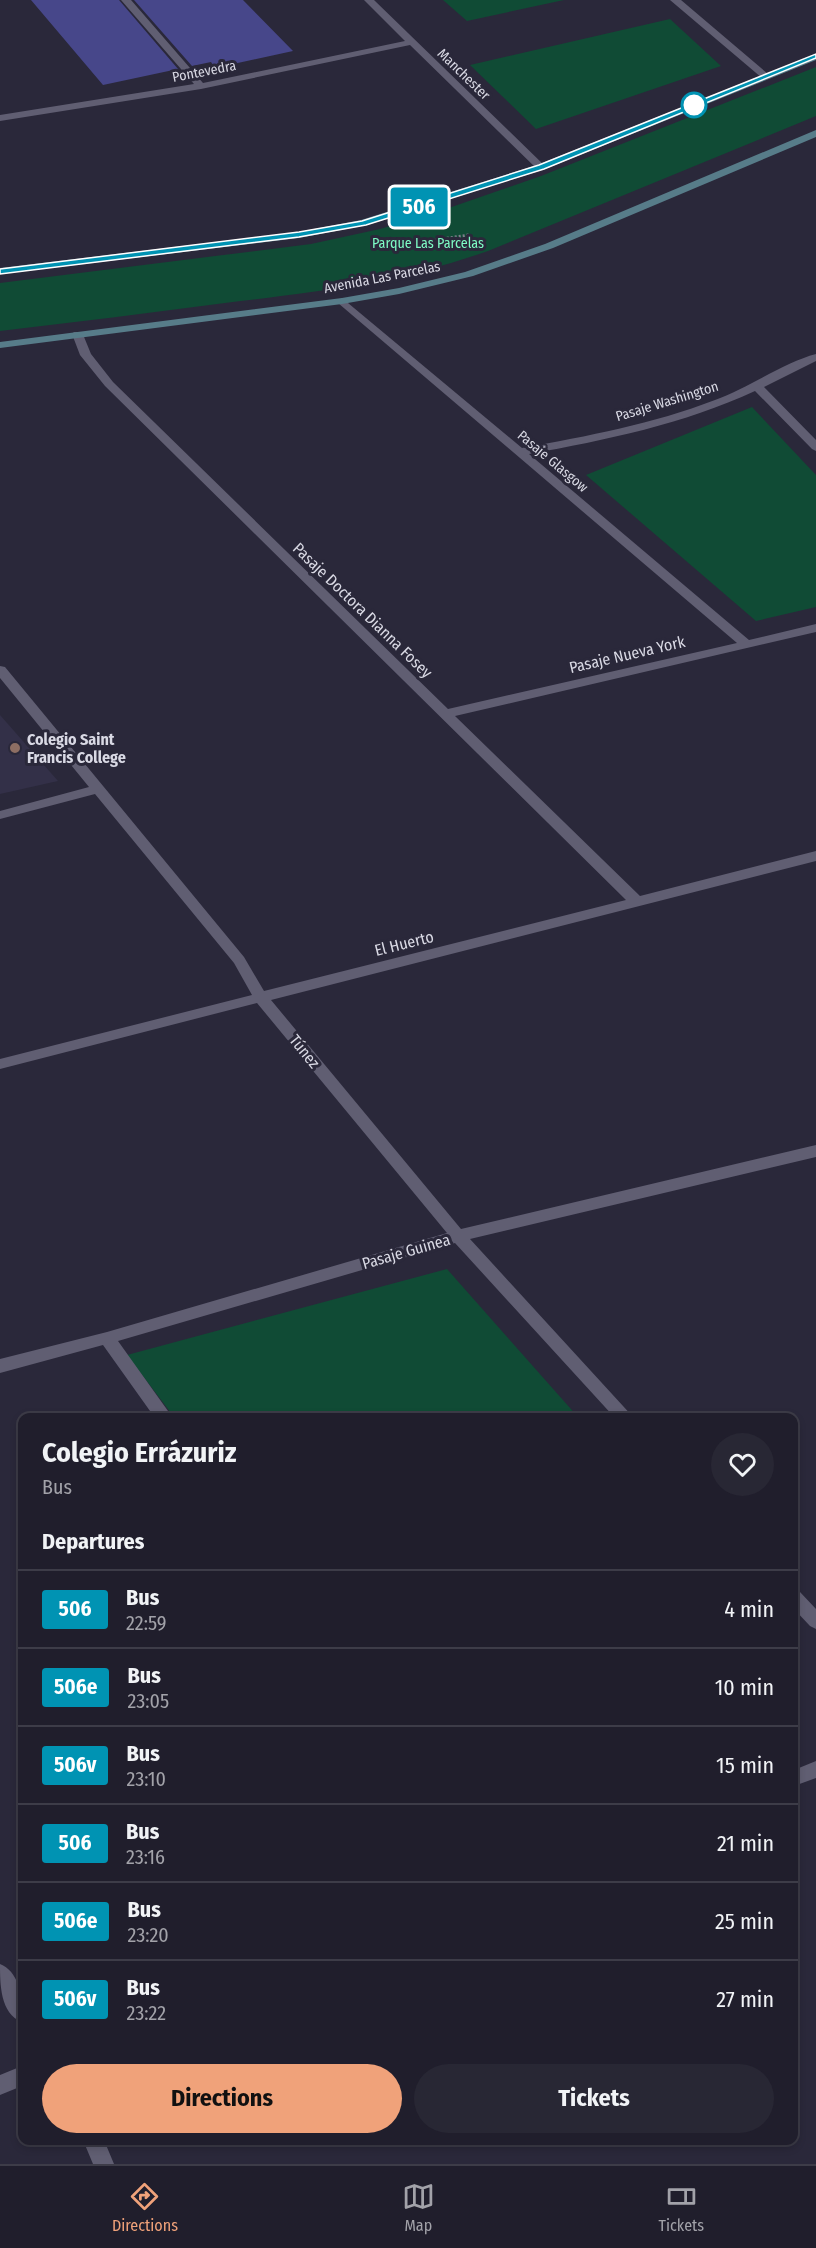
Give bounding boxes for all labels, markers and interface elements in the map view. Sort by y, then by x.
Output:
street label: Manchester [434,45,494,104]
street label: Pontevedra [171,57,238,86]
unlabelled marker [681,92,707,118]
line badge: 506 [384,188,454,226]
text: 506 [403,194,435,220]
park label: Parque Las Parcelas [372,235,484,252]
street label: Avenida Las Parcelas [323,258,442,297]
street label: Pasaje Washington [614,378,721,425]
street label: Pasaje Glasgow [514,427,591,496]
street label: Pasaje Doctora Dianna Fosey [289,539,437,683]
street label: Pasaje Nueva York [567,632,687,677]
place label: Colegio Saint Francis College [27,730,126,767]
marker: Colegio Saint Francis College [8,741,22,755]
street label: El Huerto [373,927,436,960]
street label: Túnez [285,1031,324,1072]
street label: Pasaje Guinea [360,1230,453,1273]
button: heart [711,1433,774,1496]
text: Colegio Errázuriz [42,1436,237,1469]
text: Bus [42,1475,72,1499]
text: Departures [42,1528,144,1555]
text: Bus [126,1584,159,1611]
text: 506 [59,1596,91,1622]
text: 4 min [724,1596,774,1623]
text: 22:59 [126,1611,167,1635]
text: Bus [127,1662,161,1689]
text: 506e [54,1674,97,1700]
text: 10 min [715,1674,774,1701]
text: 23:05 [127,1689,169,1713]
text: Bus [126,1740,160,1767]
text: 506v [54,1752,96,1778]
text: 15 min [716,1752,774,1779]
text: 23:10 [126,1767,166,1791]
text: Bus [126,1818,159,1845]
text: 506 [59,1830,91,1856]
text: 21 min [717,1830,774,1857]
text: 23:16 [126,1845,165,1869]
text: Bus [127,1896,161,1923]
text: 506e [54,1908,97,1934]
text: 25 min [715,1908,774,1935]
text: 23:20 [127,1923,169,1947]
text: Bus [126,1974,160,2001]
text: 506v [54,1986,96,2012]
text: 27 min [716,1986,774,2013]
text: 23:22 [126,2001,166,2025]
button: Directions [42,2064,402,2133]
button: Tickets [414,2064,774,2133]
tab: Directions [112,2180,178,2235]
tab: Map [402,2180,435,2235]
tab: Tickets [659,2180,704,2235]

